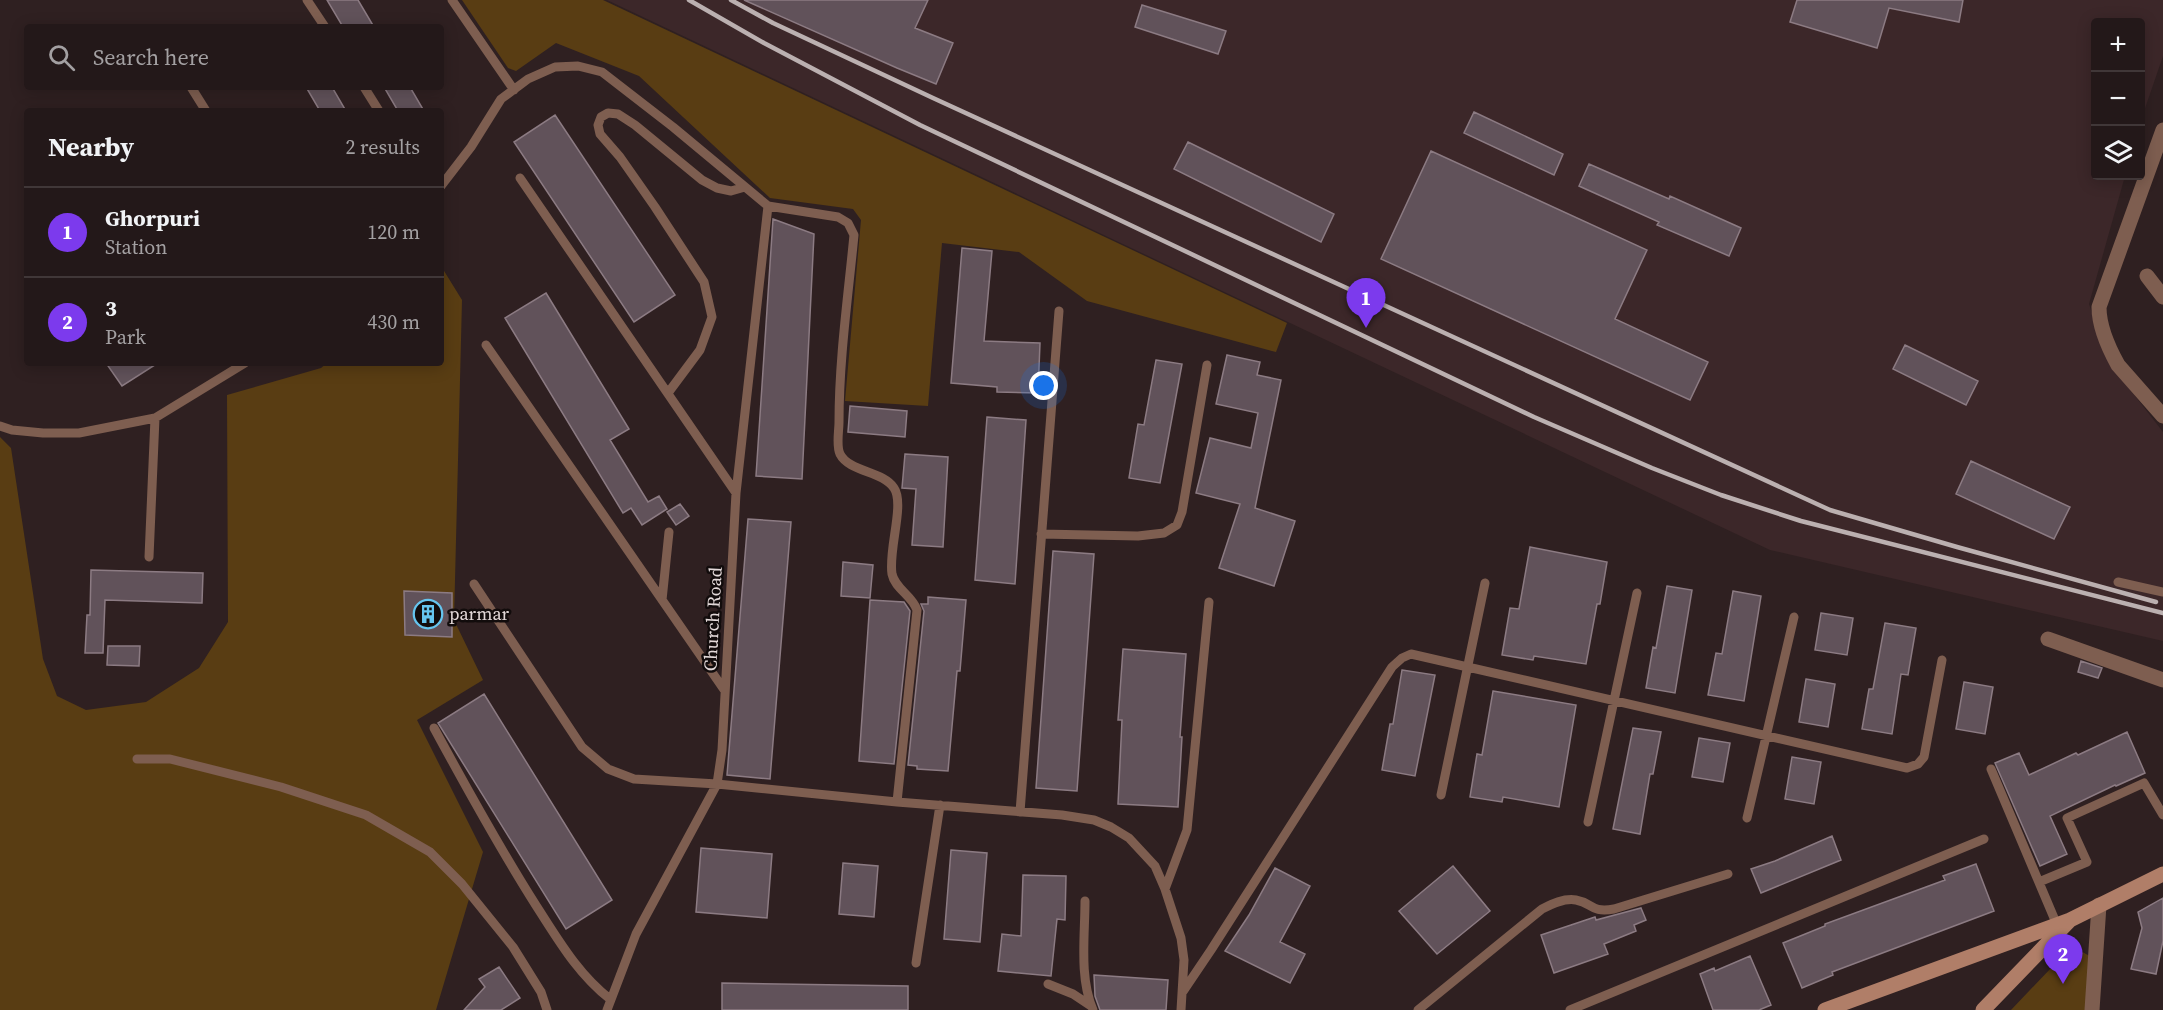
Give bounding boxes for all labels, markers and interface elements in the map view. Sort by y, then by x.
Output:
map controls [2091,18,2145,180]
button: + [2091,18,2145,72]
search box [24,24,444,90]
icon: search [45,41,78,74]
text: Search here [93,42,209,72]
button: − [2091,72,2145,126]
button: layers [2091,126,2145,180]
text: Nearby [48,129,134,165]
text: 2 results [345,133,420,161]
text: Ghorpuri [105,203,200,233]
text: 1 [62,218,73,246]
text: 120 m [367,218,420,246]
text: Station [105,233,167,261]
pin: 1 [1346,278,1386,328]
text: 3 [105,293,117,323]
text: 2 [62,308,73,336]
text: 430 m [367,308,420,336]
text: Park [105,323,146,351]
your location [1029,371,1058,400]
street label: Church Road [697,566,728,672]
building icon: parmar [412,598,444,630]
place label: parmar [449,601,509,626]
pin: 2 [2044,934,2082,984]

